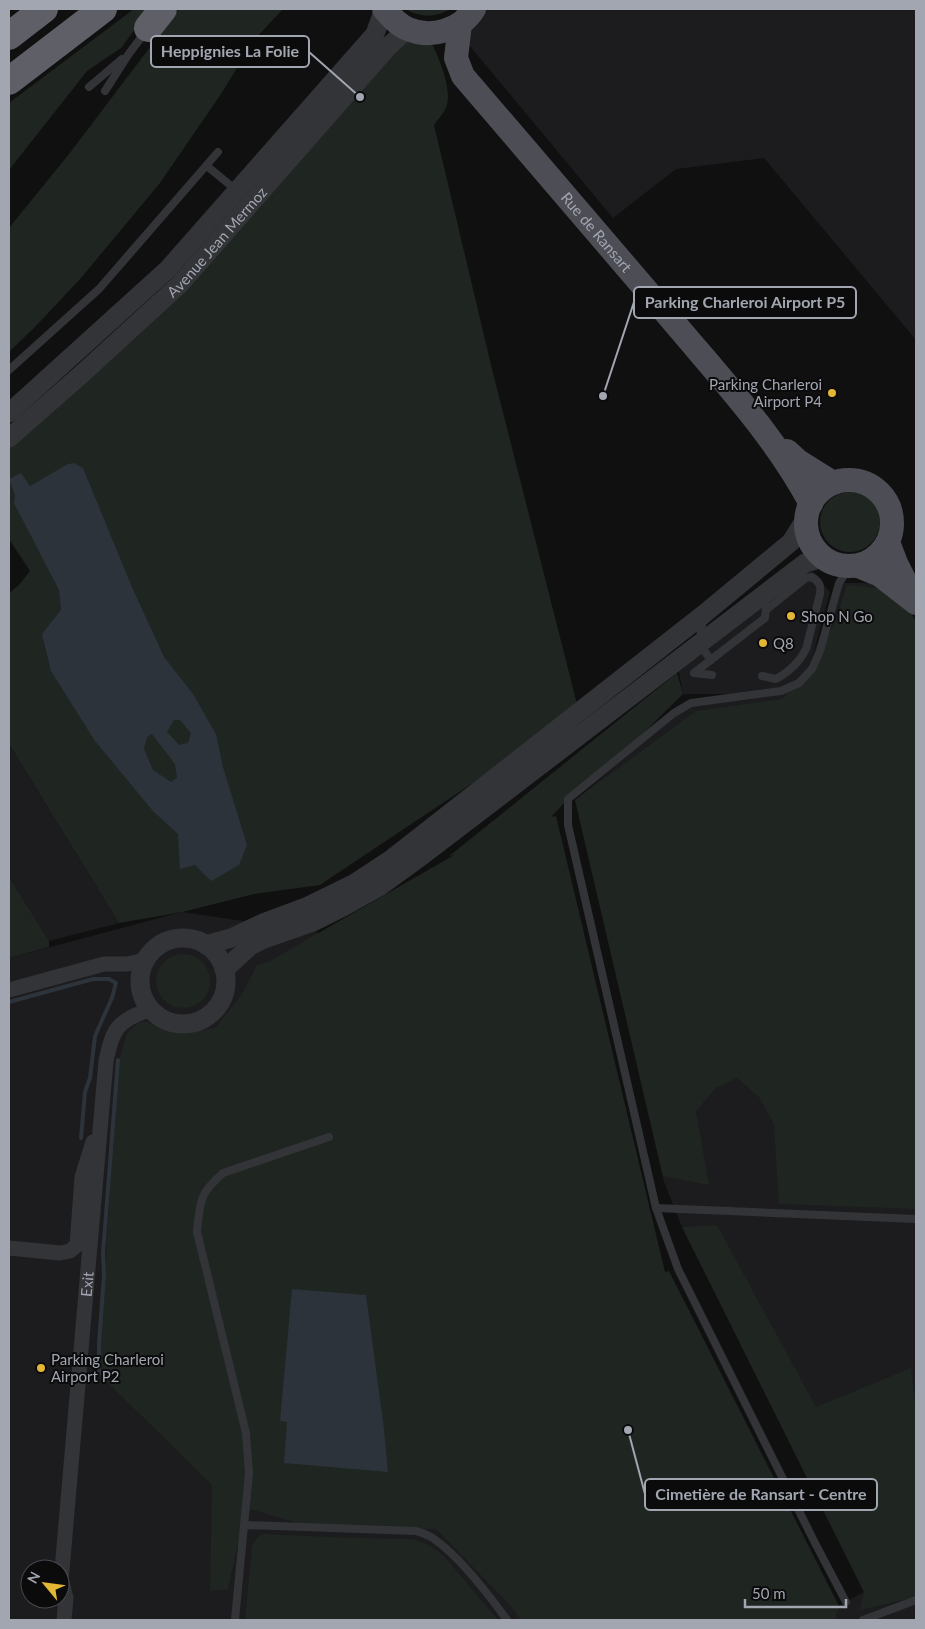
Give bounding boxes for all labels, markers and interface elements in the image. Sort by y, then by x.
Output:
callout: Heppignies La Folie [151,36,309,67]
text: Heppignies La Folie [161,41,300,60]
street label: Avenue Jean Mermoz [163,183,270,301]
street label: Rue de Ransart [558,188,636,276]
callout: Parking Charleroi Airport P5 [634,287,856,318]
text: Parking Charleroi Airport P5 [645,292,845,311]
place label: Parking Charleroi Airport P4 [709,375,822,410]
marker: Parking Charleroi Airport P4 [826,387,838,399]
place label: Shop N Go [801,607,873,625]
marker: Shop N Go [785,610,797,622]
place label: Q8 [773,634,794,652]
marker: Q8 [757,637,769,649]
street label: Exit [77,1270,97,1297]
place label: Parking Charleroi Airport P2 [51,1350,164,1385]
marker: Parking Charleroi Airport P2 [35,1362,47,1374]
callout: Cimetière de Ransart - Centre [645,1479,877,1510]
text: Cimetière de Ransart - Centre [655,1484,867,1503]
north arrow [20,1559,70,1609]
text: N [23,1569,43,1586]
scale bar [745,1576,846,1608]
text: 50 m [752,1584,786,1602]

